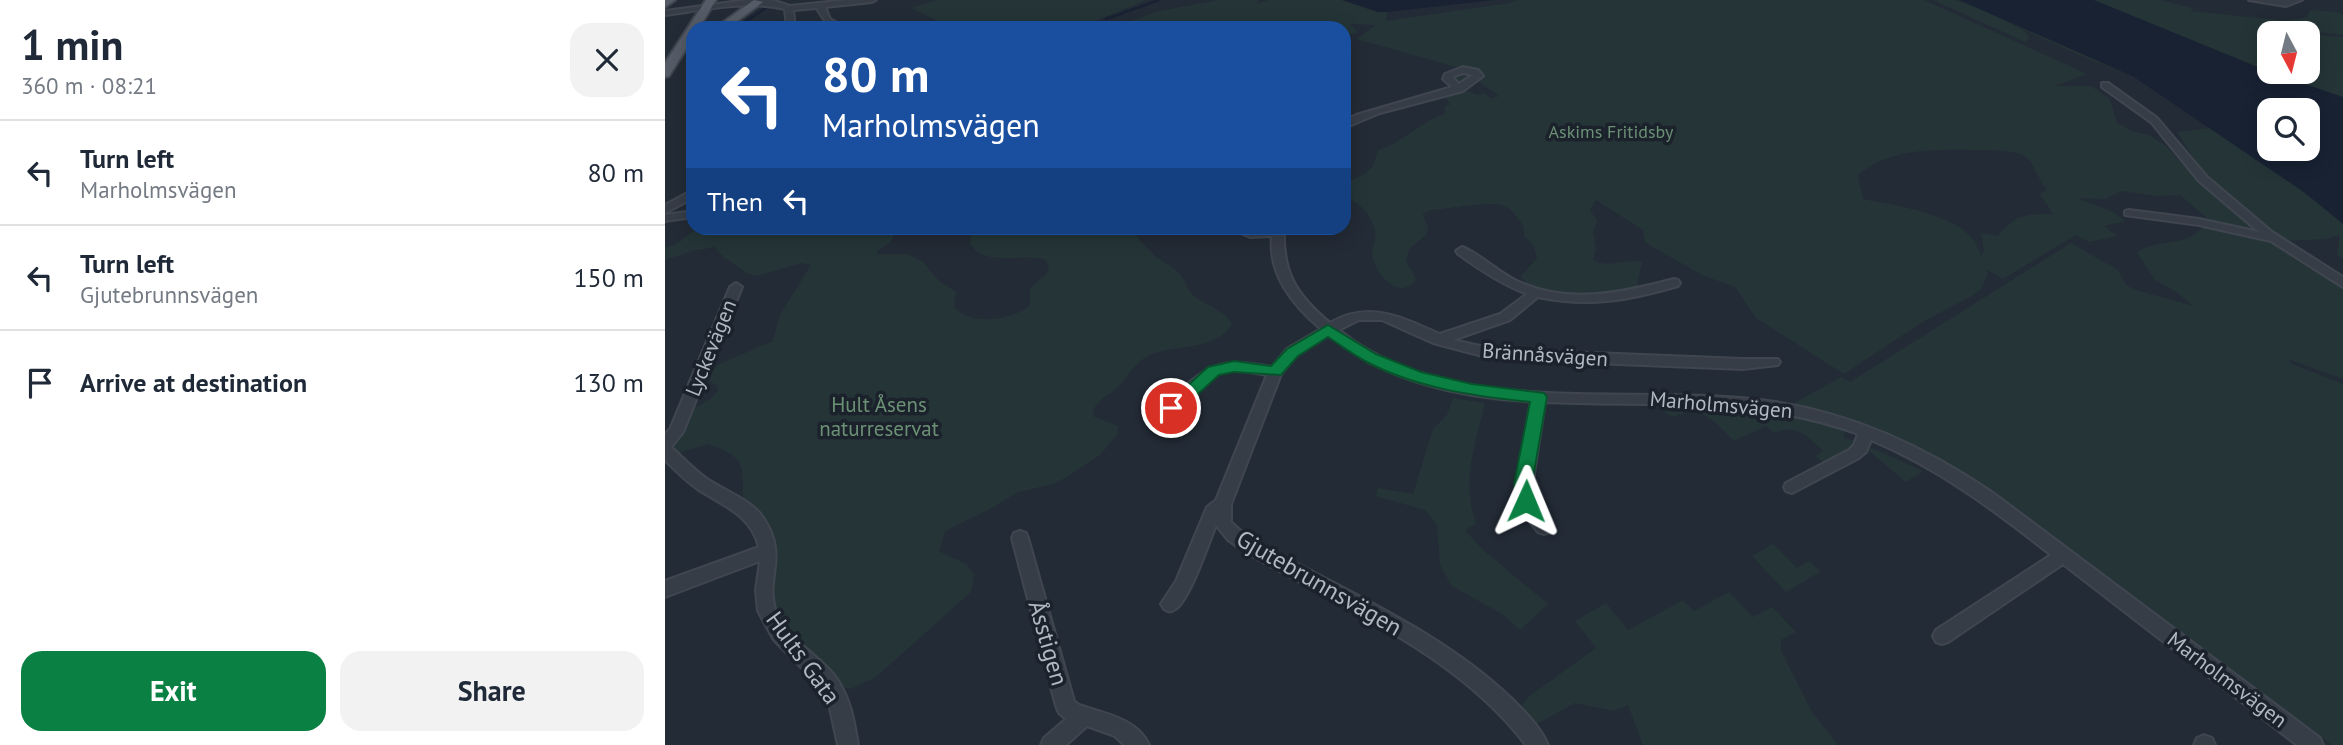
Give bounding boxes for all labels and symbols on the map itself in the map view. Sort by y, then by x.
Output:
north arrow [2257,21,2321,84]
park label: Askims Fritidsby [1549,120,1674,143]
street label: Lyckevägen [679,296,742,400]
street label: Brännåsvägen [1481,337,1609,372]
pin [1141,378,1201,438]
street label: Marholmsvägen [1649,385,1793,424]
park label: Hult Åsens naturreservat [819,391,939,442]
position arrow [1489,464,1563,538]
street label: Gjutebrunnsvägen [1231,523,1408,643]
street label: Åsstigen [1022,597,1075,689]
street label: Hults Gata [759,605,847,710]
street label: Marholmsvägen [2162,626,2292,733]

